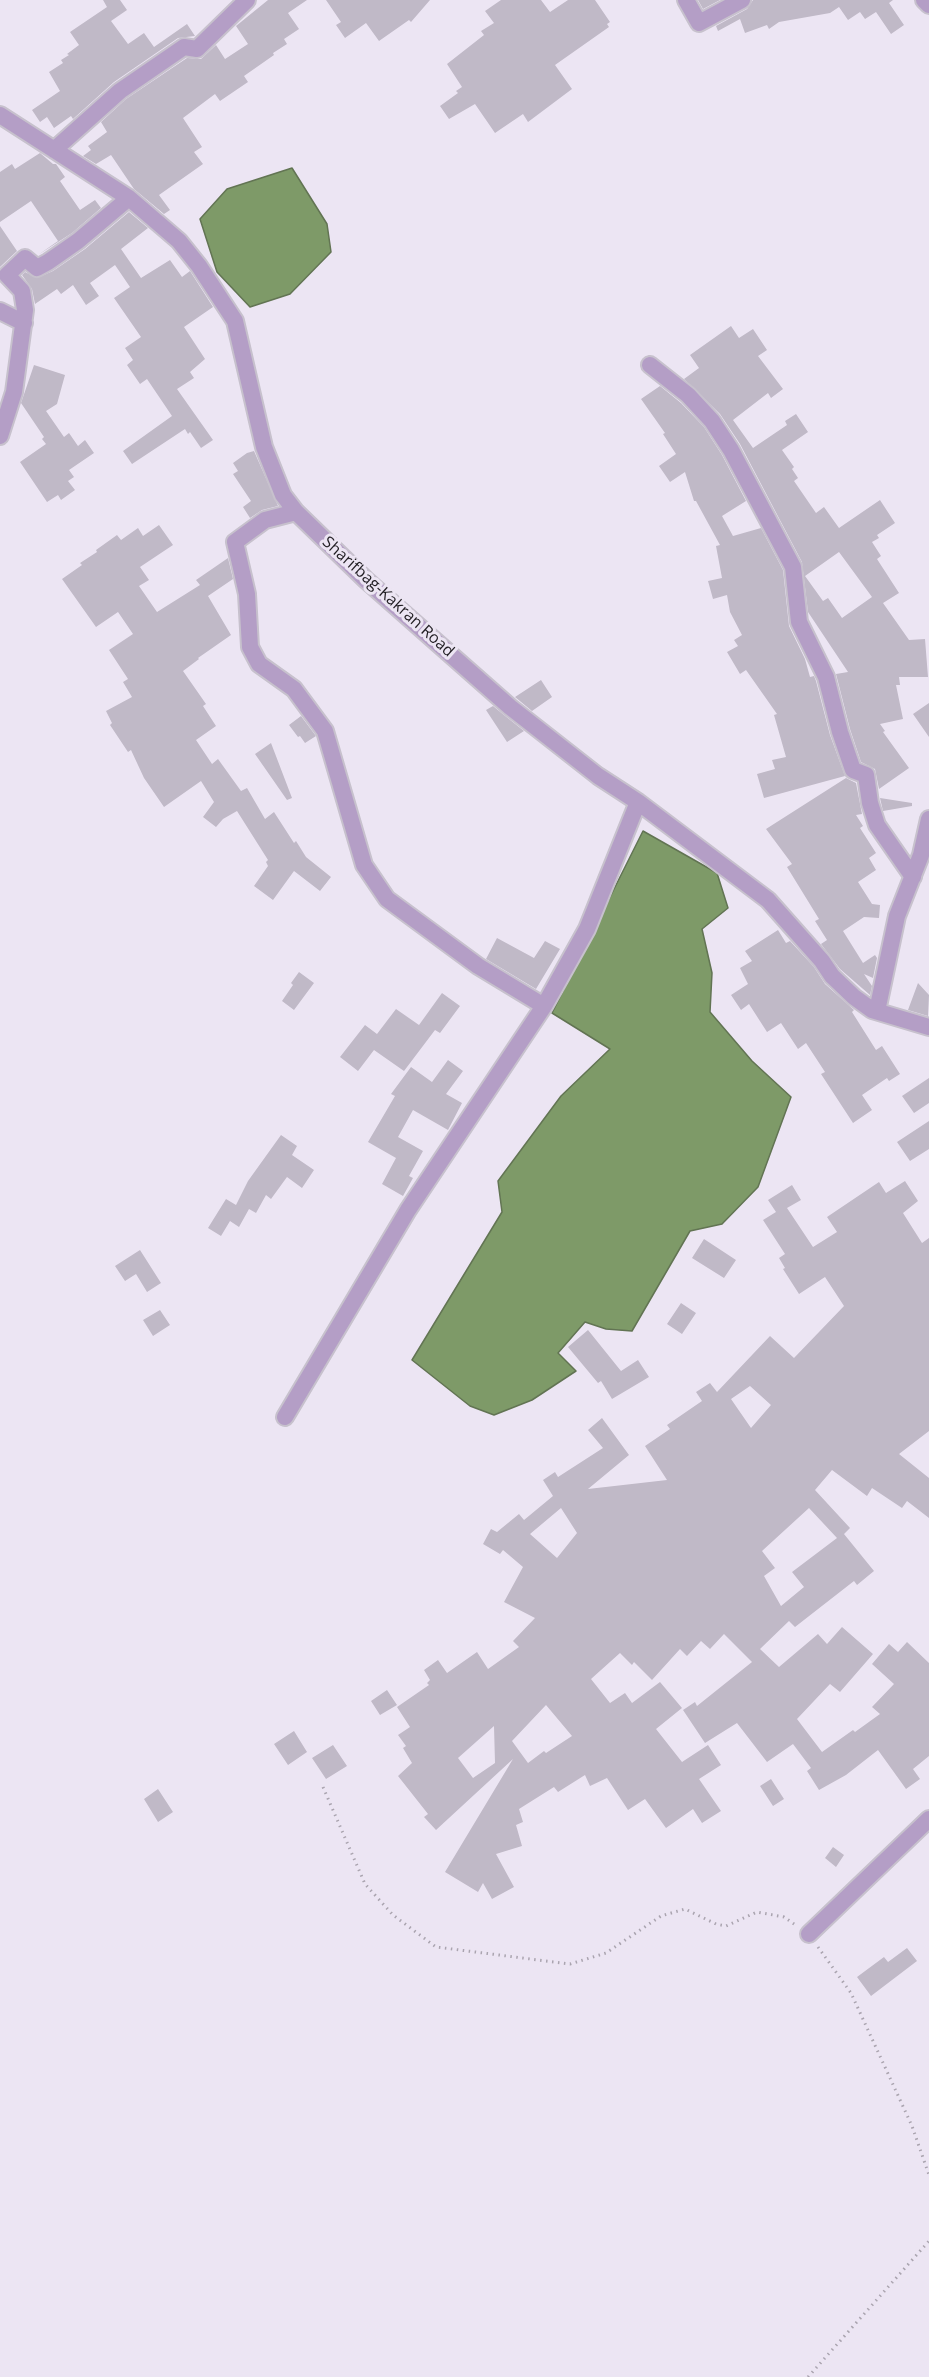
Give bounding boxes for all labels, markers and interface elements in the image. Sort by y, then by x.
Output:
street label: Sharifbag-Kakran Road [318,533,458,661]

